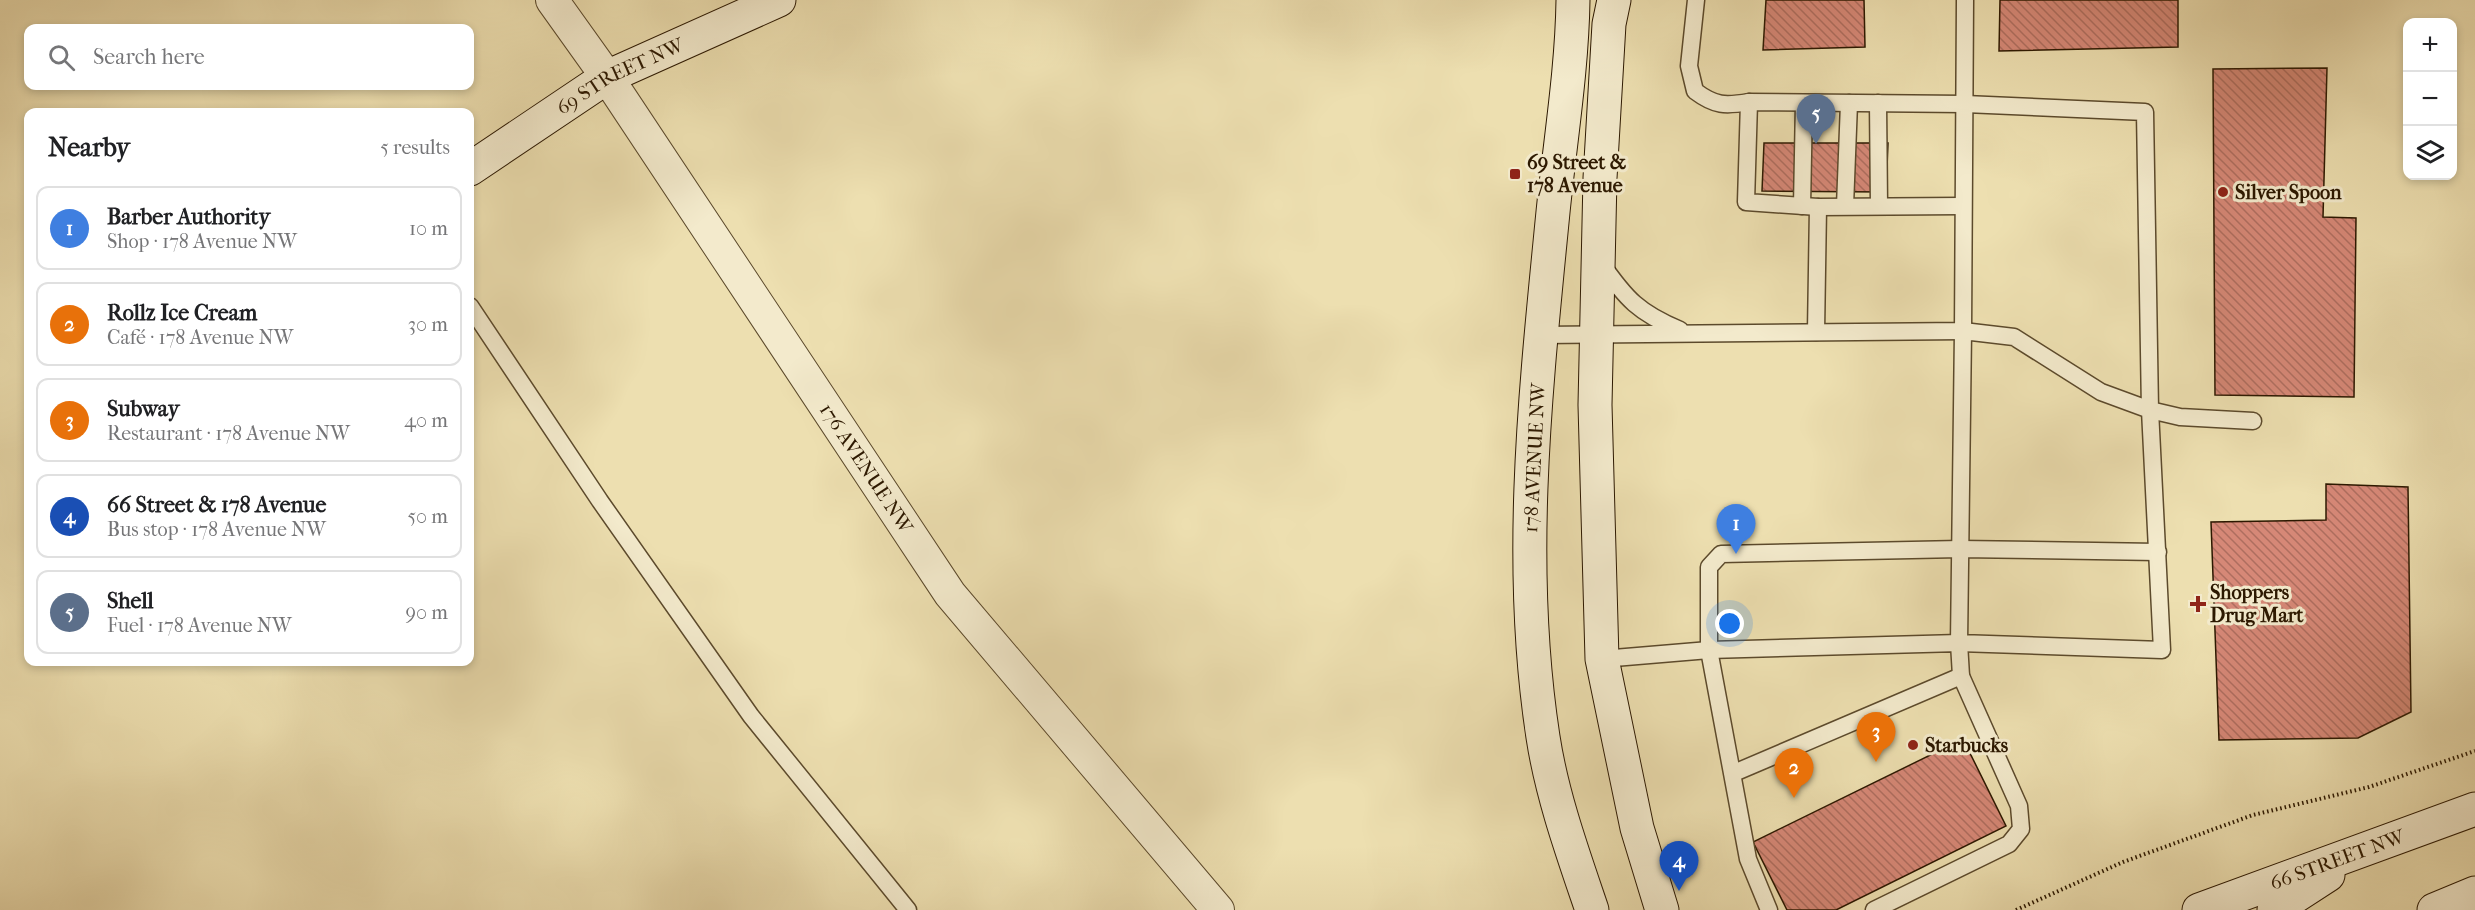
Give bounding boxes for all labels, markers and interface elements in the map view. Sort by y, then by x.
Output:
map controls [2403,18,2457,180]
button: + [2403,18,2457,72]
search box [24,24,474,90]
street label: 69 STREET NW [552,33,688,120]
icon: search [45,41,78,74]
text: Search here [93,44,205,70]
button: − [2403,72,2457,126]
pin: 5 [1796,94,1836,144]
button: layers [2403,126,2457,180]
text: Nearby [48,132,130,163]
text: 5 results [380,136,450,159]
place label: 69 Street & 178 Avenue [1527,151,1627,197]
marker: 69 Street & 178 Avenue [1508,167,1522,181]
place label: Silver Spoon [2235,181,2342,204]
marker: Silver Spoon [2216,185,2230,199]
text: Barber Authority [107,204,270,230]
text: 1 [66,217,73,240]
text: 10 m [409,217,448,240]
text: Shop · 178 Avenue NW [107,230,297,253]
text: Rollz Ice Cream [107,300,257,326]
text: 2 [64,313,75,336]
text: 30 m [408,313,448,336]
text: Café · 178 Avenue NW [107,326,293,349]
street label: 178 AVENUE NW [1519,381,1550,534]
text: Subway [107,396,179,422]
street label: 176 AVENUE NW [815,399,918,539]
text: 3 [65,409,74,432]
text: 40 m [404,409,448,432]
text: Restaurant · 178 Avenue NW [107,422,350,445]
text: 66 Street & 178 Avenue [107,492,326,518]
pin: 1 [1716,504,1756,554]
text: 4 [64,505,75,528]
text: 50 m [407,505,448,528]
text: Bus stop · 178 Avenue NW [107,518,326,541]
place label: Shoppers Drug Mart [2210,581,2304,627]
text: Shell [107,588,154,614]
marker: Shoppers Drug Mart [2191,597,2205,611]
text: 5 [65,601,74,624]
text: 90 m [406,601,448,624]
your location [1715,609,1744,638]
text: Fuel · 178 Avenue NW [107,614,292,637]
pin: 3 [1856,712,1896,762]
place label: Starbucks [1925,734,2009,757]
marker: Starbucks [1906,738,1920,752]
pin: 2 [1774,748,1814,798]
street label: 66 STREET NW [2267,824,2409,895]
pin: 4 [1660,842,1698,891]

